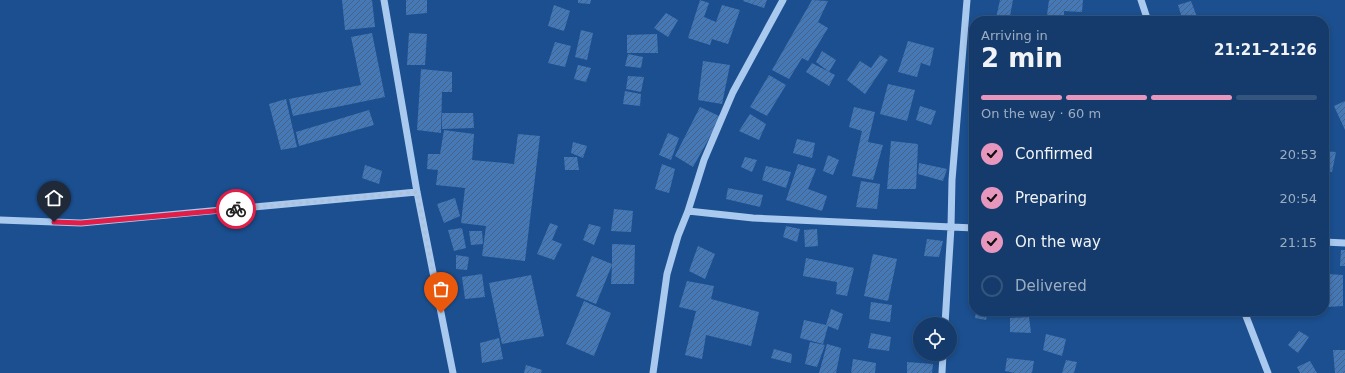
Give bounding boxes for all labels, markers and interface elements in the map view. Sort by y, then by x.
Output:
text: Arriving in [981,28,1048,43]
text: 21:21–21:26 [1214,41,1317,59]
text: 2 min [981,43,1063,73]
text: On the way · 60 m [981,106,1101,121]
icon: check [981,143,1003,165]
text: Confirmed [1015,145,1093,163]
text: 20:53 [1280,147,1317,162]
pin [37,181,71,222]
icon: home [43,187,65,209]
icon: check [981,187,1003,209]
courier [216,189,256,229]
text: Preparing [1015,189,1087,207]
text: 20:54 [1280,191,1317,206]
icon: bike [225,198,247,220]
icon: check [981,231,1003,253]
text: On the way [1015,233,1101,251]
text: 21:15 [1280,235,1317,250]
pin [424,272,458,313]
text: Delivered [1015,277,1087,295]
icon: bag [430,278,452,300]
map controls [913,317,957,361]
button: locate [913,317,957,361]

